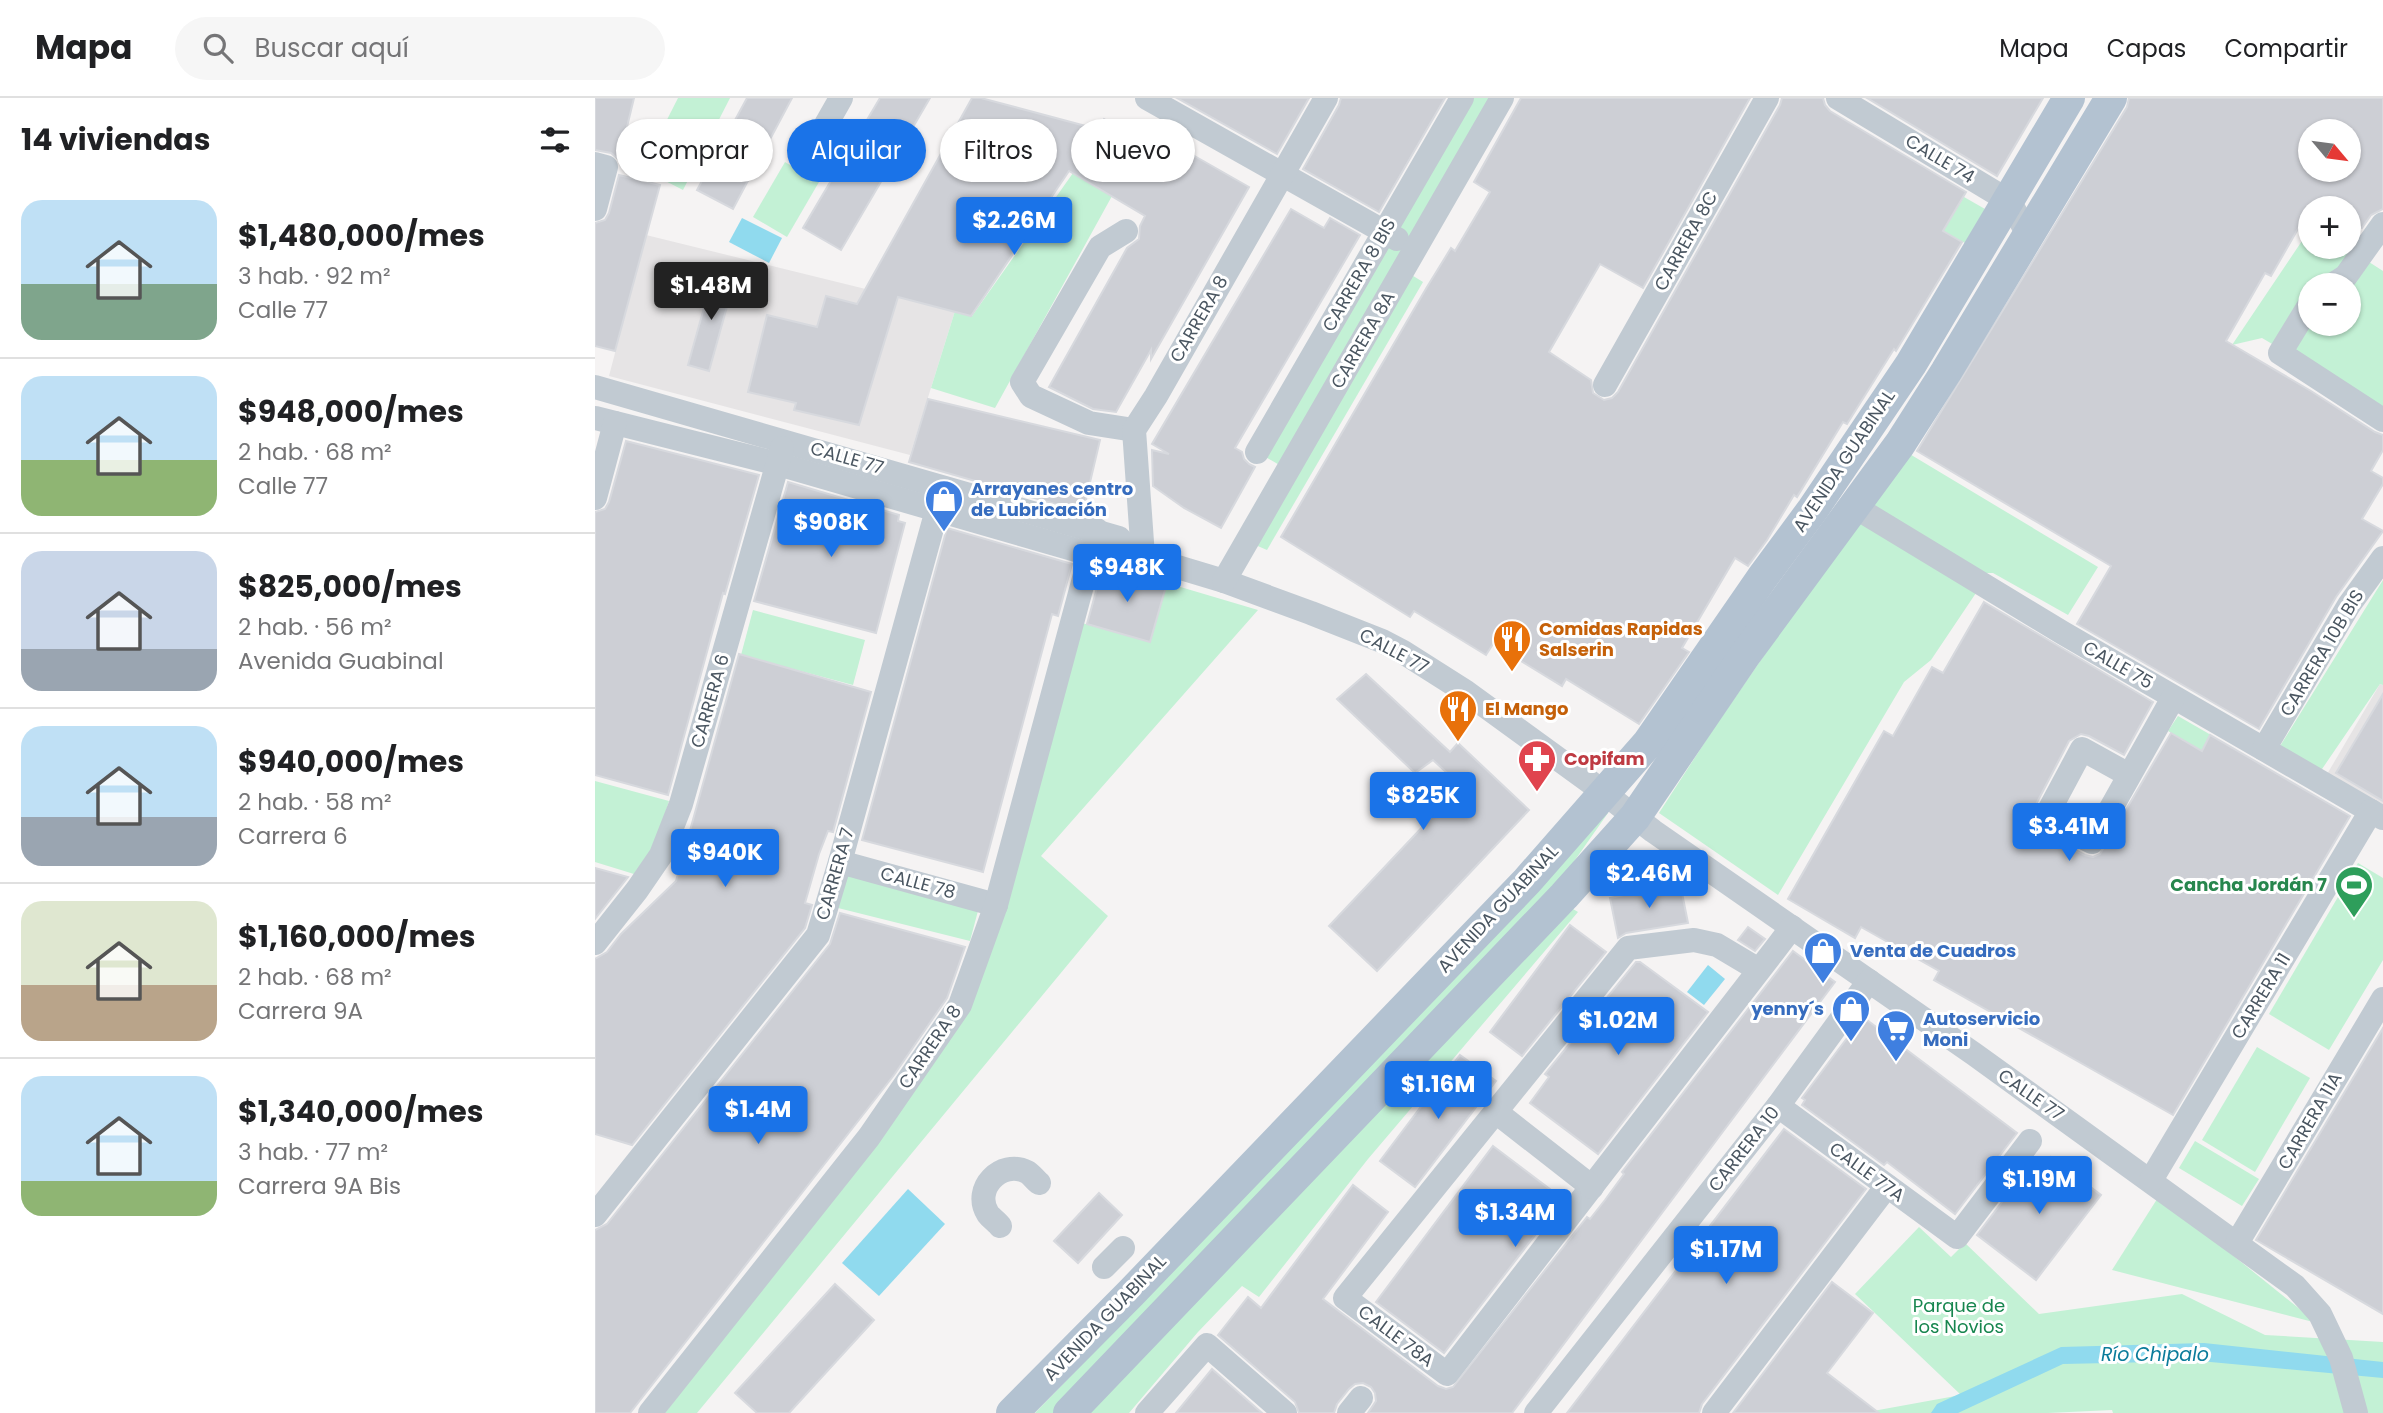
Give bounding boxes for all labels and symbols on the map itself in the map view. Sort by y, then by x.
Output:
north arrow [2298,119,2361,182]
street label: CALLE 74 [1901,128,1980,189]
street label: CARRERA 8C [1648,186,1723,295]
pin: $2.26M [957,198,1071,257]
street label: CARRERA 8 BIS [1316,213,1401,336]
pin: $1.48M [654,262,768,322]
street label: CARRERA 8 [1164,271,1233,367]
street label: CARRERA 8A [1325,287,1401,393]
street label: AVENIDA GUABINAL [1787,384,1901,537]
street label: CALLE 77 [808,435,887,480]
place label: Arrayanes centro de Lubricación [971,476,1133,522]
shop icon: Arrayanes centro de Lubricación [923,478,965,533]
pin: $908K [782,500,880,559]
pin: $948K [1078,545,1176,604]
street label: CARRERA 10B BIS [2274,585,2369,721]
place label: Comidas Rapidas Salserin [1539,616,1703,662]
restaurant icon: Comidas Rapidas Salserin [1491,618,1533,673]
street label: CALLE 77 [1355,622,1433,679]
street label: CALLE 75 [2079,635,2158,695]
street label: CARRERA 6 [684,651,735,751]
restaurant icon: El Mango [1437,688,1479,743]
place label: El Mango [1485,696,1568,721]
pharmacy icon: Copifam [1516,738,1558,793]
place label: Copifam [1564,746,1644,771]
pin: $825K [1374,772,1472,832]
pin: $3.41M [2012,804,2126,863]
street label: CARRERA 7 [809,825,860,923]
pin: $940K [676,830,774,889]
street label: AVENIDA GUABINAL [1432,839,1564,978]
pin: $2.46M [1592,850,1706,910]
street label: CALLE 78 [878,861,958,905]
sports icon: Cancha Jordán 7 [2333,864,2375,919]
place label: Cancha Jordán 7 [2170,872,2327,897]
shop icon: Venta de Cuadros [1802,930,1844,985]
place label: Venta de Cuadros [1850,938,2016,963]
street label: CARRERA 11 [2225,948,2296,1044]
shop icon: yenny´s [1830,988,1872,1043]
place label: yenny´s [1750,996,1824,1021]
pin: $1.02M [1561,998,1675,1057]
street label: CARRERA 8 [892,1000,967,1094]
place label: Autoservicio Moni [1923,1006,2040,1052]
supermarket icon: Autoservicio Moni [1875,1008,1917,1063]
pin: $1.16M [1381,1062,1495,1121]
street label: CALLE 77 [1993,1063,2069,1127]
street label: CARRERA 11A [2272,1067,2348,1174]
pin: $1.4M [709,1086,807,1146]
street label: CARRERA 10 [1702,1101,1785,1197]
street label: CALLE 77A [1825,1136,1910,1207]
pin: $1.19M [1982,1156,2096,1216]
pin: $1.34M [1458,1190,1572,1249]
pin: $1.17M [1669,1226,1783,1286]
street label: AVENIDA GUABINAL [1038,1249,1172,1386]
park label: Parque de los Novios [1913,1293,2005,1339]
street label: CALLE 78A [1353,1299,1439,1372]
water label: Río Chipalo [2101,1341,2209,1368]

